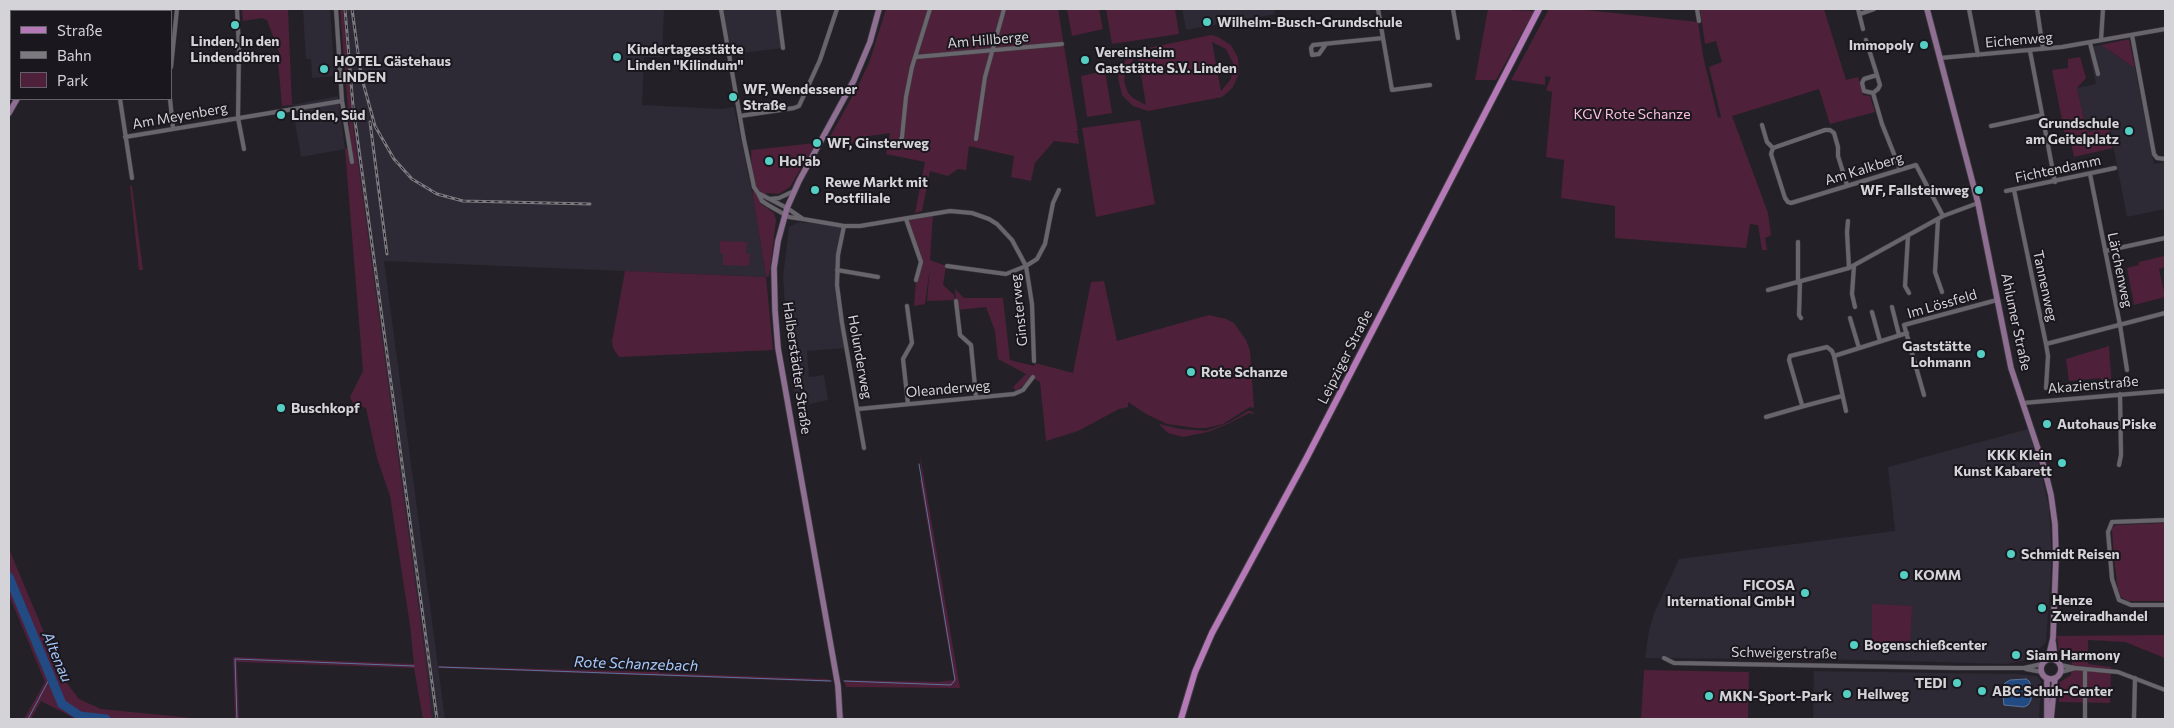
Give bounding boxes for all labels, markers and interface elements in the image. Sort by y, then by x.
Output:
legend [10,10,172,100]
place label: Wilhelm-Busch-Grundschule [1217,14,1402,30]
marker: Wilhelm-Busch-Grundschule [1201,16,1213,28]
marker: Linden, In den Lindendöhren [229,19,241,31]
text: Straße [57,21,103,39]
street label: Am Hillberge [946,28,1030,52]
street label: Eichenweg [1984,29,2054,51]
place label: Linden, In den Lindendöhren [190,33,280,65]
place label: Immopoly [1849,37,1914,53]
marker: Immopoly [1918,39,1930,51]
place label: Kindertagesstätte Linden "Kilindum" [627,41,744,74]
place label: Vereinsheim Gaststätte S.V. Linden [1095,44,1237,76]
text: Bahn [57,46,92,64]
marker: Kindertagesstätte Linden "Kilindum" [611,51,623,63]
place label: HOTEL Gästehaus LINDEN [334,53,451,85]
marker: Vereinsheim Gaststätte S.V. Linden [1079,54,1091,66]
marker: HOTEL Gästehaus LINDEN [318,63,330,75]
text: Park [57,71,88,89]
place label: WF, Wendessener Straße [743,81,857,114]
marker: WF, Wendessener Straße [727,91,739,103]
street label: Am Meyenberg [131,99,229,133]
park label: KGV Rote Schanze [1573,106,1691,122]
place label: Linden, Süd [291,107,366,123]
marker: Linden, Süd [275,109,287,121]
place label: Grundschule am Geitelplatz [2026,115,2119,148]
marker: Grundschule am Geitelplatz [2123,125,2135,137]
place label: WF, Ginsterweg [827,135,929,151]
marker: WF, Ginsterweg [811,137,823,149]
street label: Am Kalkberg [1823,149,1905,189]
street label: Fichtendamm [2013,152,2103,186]
place label: Hol'ab [779,153,821,169]
marker: Hol'ab [763,155,775,167]
place label: Rewe Markt mit Postfiliale [825,174,928,206]
place label: WF, Fallsteinweg [1860,182,1969,198]
marker: Rewe Markt mit Postfiliale [809,184,821,196]
marker: WF, Fallsteinweg [1973,184,1985,196]
street label: Lärchenweg [2104,231,2136,309]
street label: Tannenweg [2029,249,2061,323]
street label: Ahlumer Straße [1997,272,2035,372]
street label: Ginsterweg [1007,273,1031,347]
street label: Im Lössfeld [1905,286,1979,322]
street label: Halberstädter Straße [779,301,815,435]
street label: Leipziger Straße [1314,307,1376,407]
street label: Holunderweg [844,314,876,400]
place label: Gaststätte Lohmann [1902,338,1971,371]
marker: Gaststätte Lohmann [1975,348,1987,360]
place label: Rote Schanze [1201,364,1288,380]
marker: Rote Schanze [1185,366,1197,378]
street label: Akazienstraße [2047,373,2139,397]
street label: Oleanderweg [905,377,991,401]
place label: Buschkopf [291,400,360,416]
marker: Buschkopf [275,402,287,414]
place label: Autohaus Piske [2057,416,2156,432]
marker: Autohaus Piske [2041,418,2053,430]
place label: KKK Klein Kunst Kabarett [1954,447,2052,480]
marker: KKK Klein Kunst Kabarett [2056,457,2068,469]
place label: Schmidt Reisen [2021,546,2120,562]
marker: Schmidt Reisen [2005,548,2017,560]
place label: KOMM [1914,567,1961,583]
marker: KOMM [1898,569,1910,581]
place label: FICOSA International GmbH [1667,577,1795,610]
marker: FICOSA International GmbH [1799,587,1811,599]
place label: Henze Zweiradhandel [2052,592,2148,624]
marker: Henze Zweiradhandel [2036,602,2048,614]
water label: Altenau [38,629,76,685]
place label: Bogenschießcenter [1864,637,1987,653]
marker: Bogenschießcenter [1848,639,1860,651]
street label: Schweigerstraße [1731,644,1837,662]
place label: Siam Harmony [2026,647,2120,663]
marker: Siam Harmony [2010,649,2022,661]
water label: Rote Schanzebach [574,653,698,675]
place label: TEDI [1915,675,1947,691]
marker: TEDI [1951,677,1963,689]
place label: ABC Schuh-Center [1992,683,2113,699]
marker: ABC Schuh-Center [1976,685,1988,697]
place label: Hellweg [1857,686,1909,702]
place label: MKN-Sport-Park [1719,688,1832,704]
marker: Hellweg [1841,688,1853,700]
marker: MKN-Sport-Park [1703,690,1715,702]

